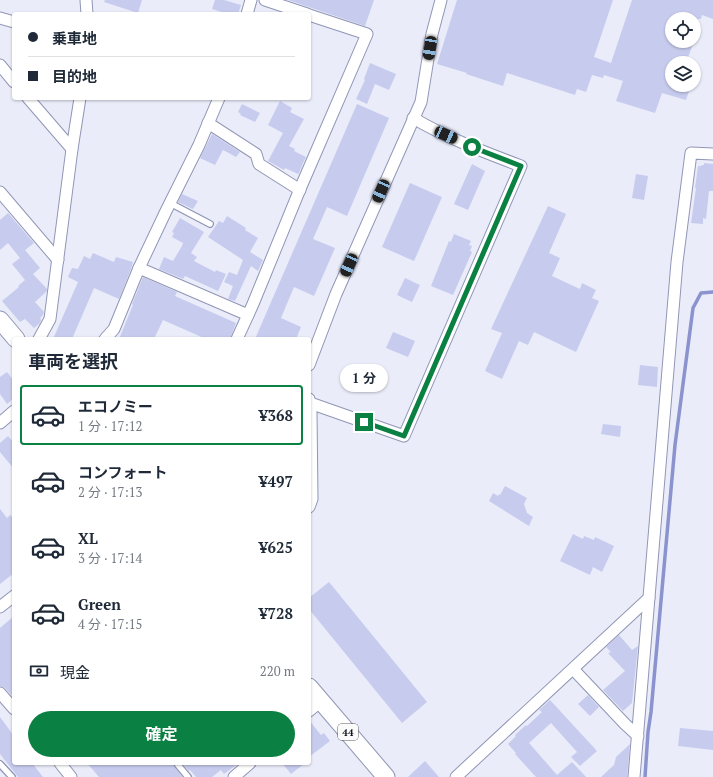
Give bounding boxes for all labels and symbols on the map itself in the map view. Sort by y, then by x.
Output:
car [422,35,438,61]
car [433,125,459,145]
route start [463,138,481,156]
car [371,178,391,204]
car [339,252,359,278]
callout: 1 分 [340,364,388,392]
route end [355,413,373,431]
road number: 44 [338,724,358,740]

